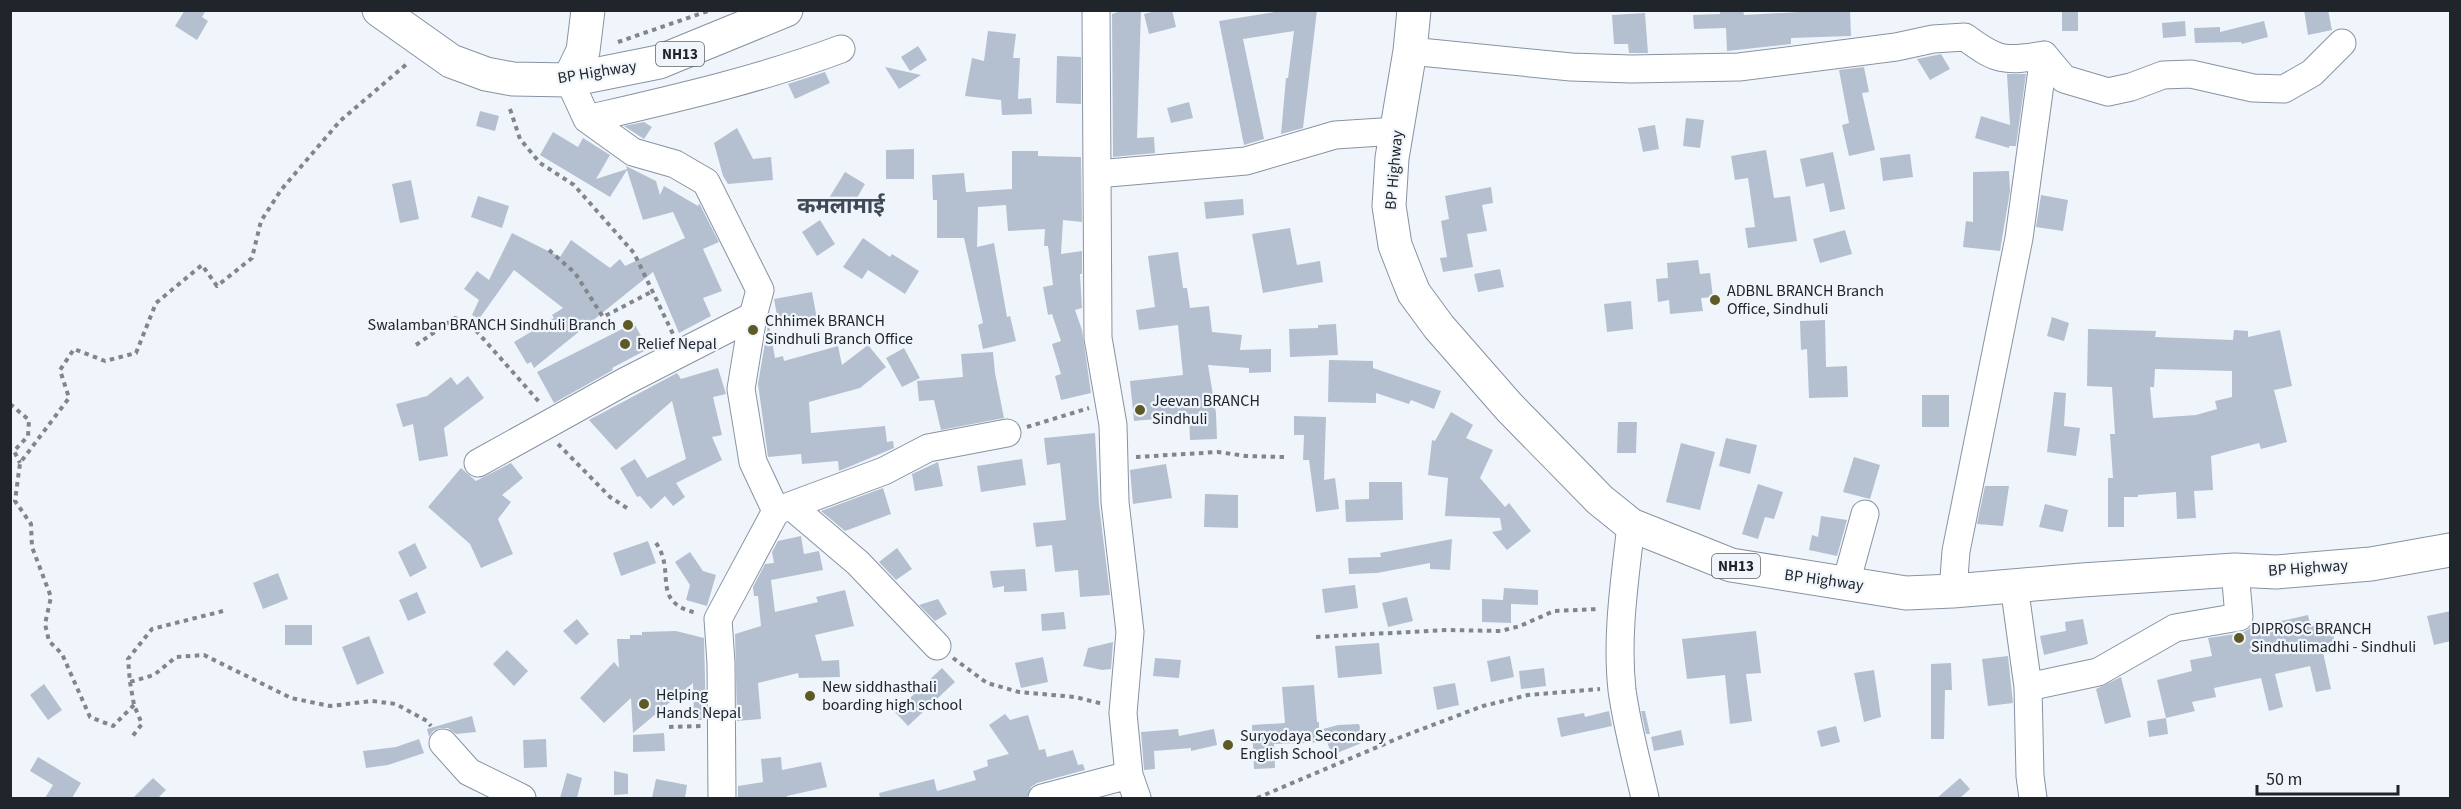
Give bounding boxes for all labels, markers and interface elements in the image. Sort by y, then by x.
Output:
road number: NH13 [656,42,704,66]
street label: BP Highway [556,55,639,89]
street label: BP Highway [1380,129,1408,211]
district label: कमलामाई [797,190,886,222]
place label: ADBNL BRANCH Branch Office, Sindhuli [1727,280,1884,320]
marker: ADBNL BRANCH Branch Office, Sindhuli [1708,293,1722,307]
place label: Chhimek BRANCH Sindhuli Branch Office [765,310,913,350]
place label: Swalamban BRANCH Sindhuli Branch [368,314,616,336]
marker: Swalamban BRANCH Sindhuli Branch [621,318,635,332]
marker: Chhimek BRANCH Sindhuli Branch Office [746,323,760,337]
place label: Relief Nepal [637,333,717,355]
marker: Relief Nepal [618,337,632,351]
place label: Jeevan BRANCH Sindhuli [1152,390,1260,430]
marker: Jeevan BRANCH Sindhuli [1133,403,1147,417]
road number: NH13 [1712,554,1760,578]
street label: BP Highway [2267,554,2349,582]
street label: BP Highway [1783,564,1866,597]
place label: DIPROSC BRANCH Sindhulimadhi - Sindhuli [2251,618,2416,658]
marker: DIPROSC BRANCH Sindhulimadhi - Sindhuli [2232,631,2246,645]
place label: New siddhasthali boarding high school [822,676,962,716]
place label: Helping Hands Nepal [656,684,741,724]
marker: New siddhasthali boarding high school [803,689,817,703]
marker: Helping Hands Nepal [637,697,651,711]
place label: Suryodaya Secondary English School [1240,725,1386,765]
marker: Suryodaya Secondary English School [1221,738,1235,752]
scale bar [2257,758,2398,796]
text: 50 m [2266,767,2302,792]

